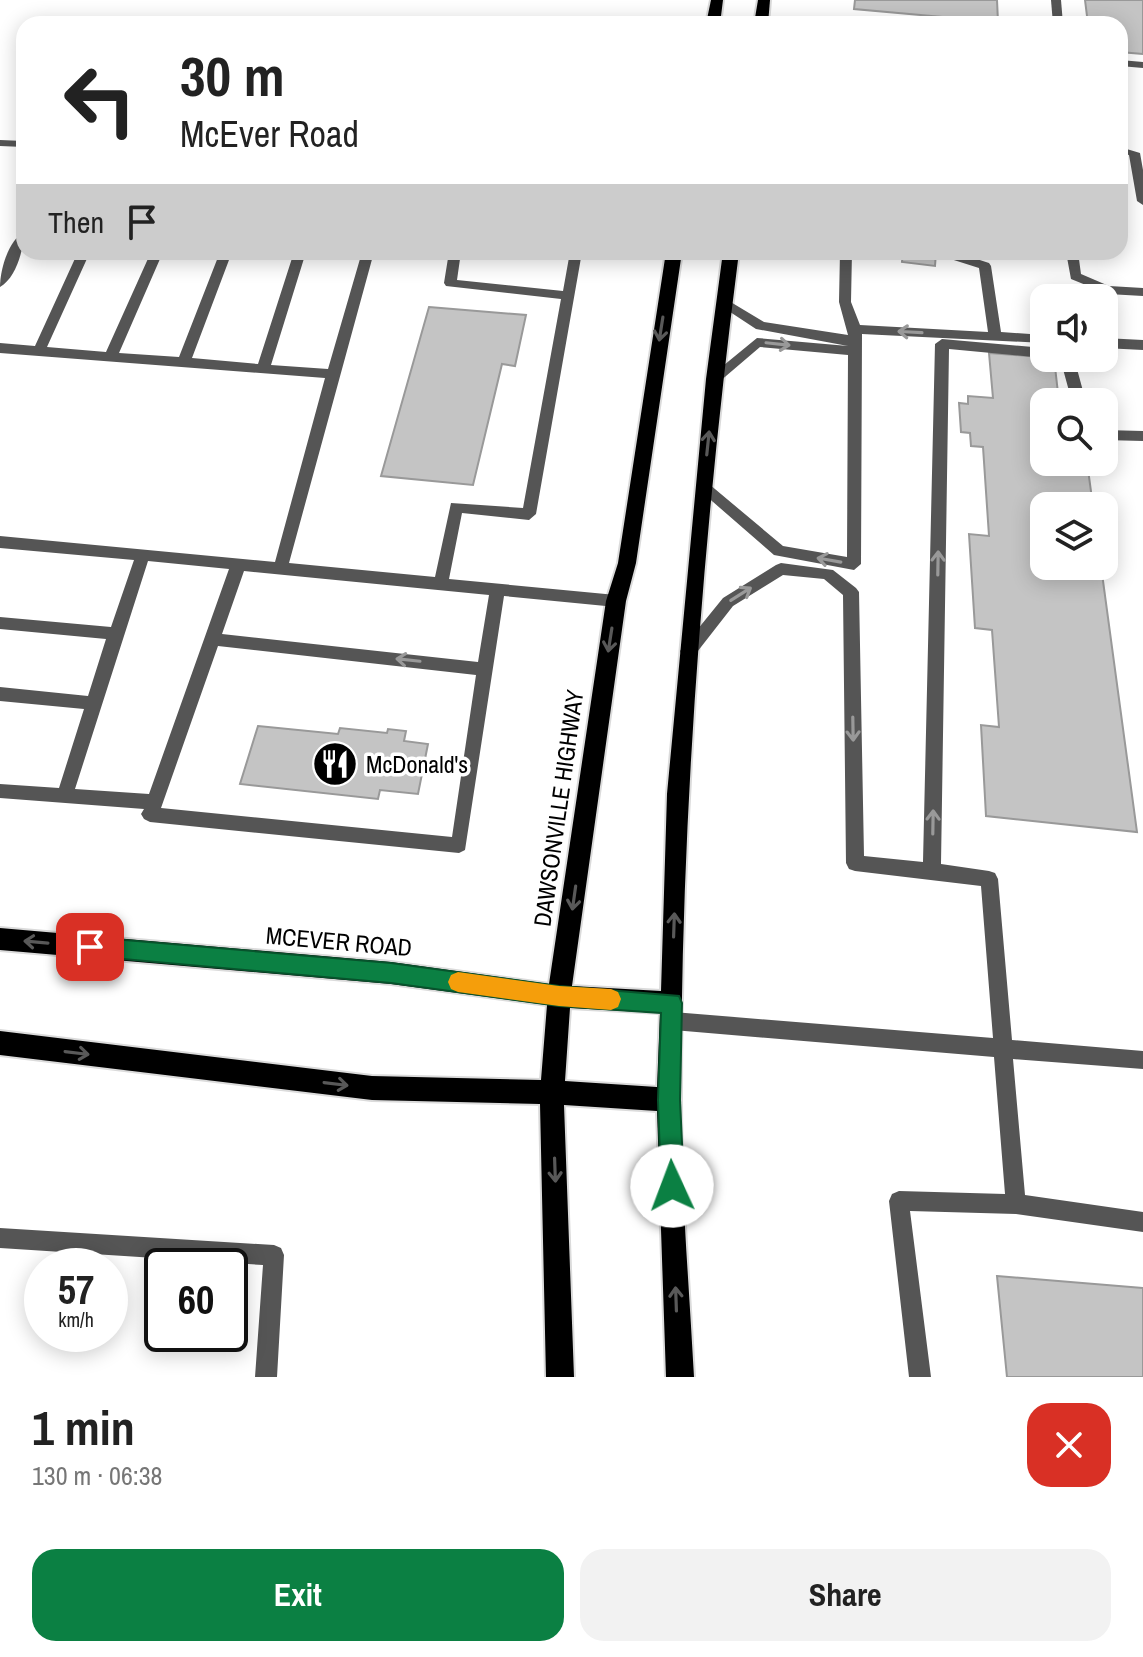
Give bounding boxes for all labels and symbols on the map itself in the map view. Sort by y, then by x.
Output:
one-way arrow [653,316,668,341]
one-way arrow [897,325,924,340]
one-way arrow [764,336,791,351]
one-way arrow [701,430,716,457]
one-way arrow [930,550,945,577]
one-way arrow [817,551,842,566]
one-way arrow [729,586,752,602]
one-way arrow [602,627,617,653]
one-way arrow [395,653,422,668]
street label: DAWSONVILLE HIGHWAY [526,688,590,928]
one-way arrow [845,715,861,742]
restaurant icon: McDonald's [311,740,359,788]
place label: McDonald's [366,748,468,780]
one-way arrow [925,809,940,836]
one-way arrow [566,885,581,910]
one-way arrow [666,912,682,939]
pin [56,913,124,981]
street label: MCEVER ROAD [265,919,413,963]
one-way arrow [23,934,50,949]
one-way arrow [64,1045,90,1060]
one-way arrow [322,1076,349,1091]
position arrow [630,1144,714,1228]
one-way arrow [547,1156,562,1183]
speed limit sign: 60 [144,1248,248,1352]
one-way arrow [669,1286,684,1313]

